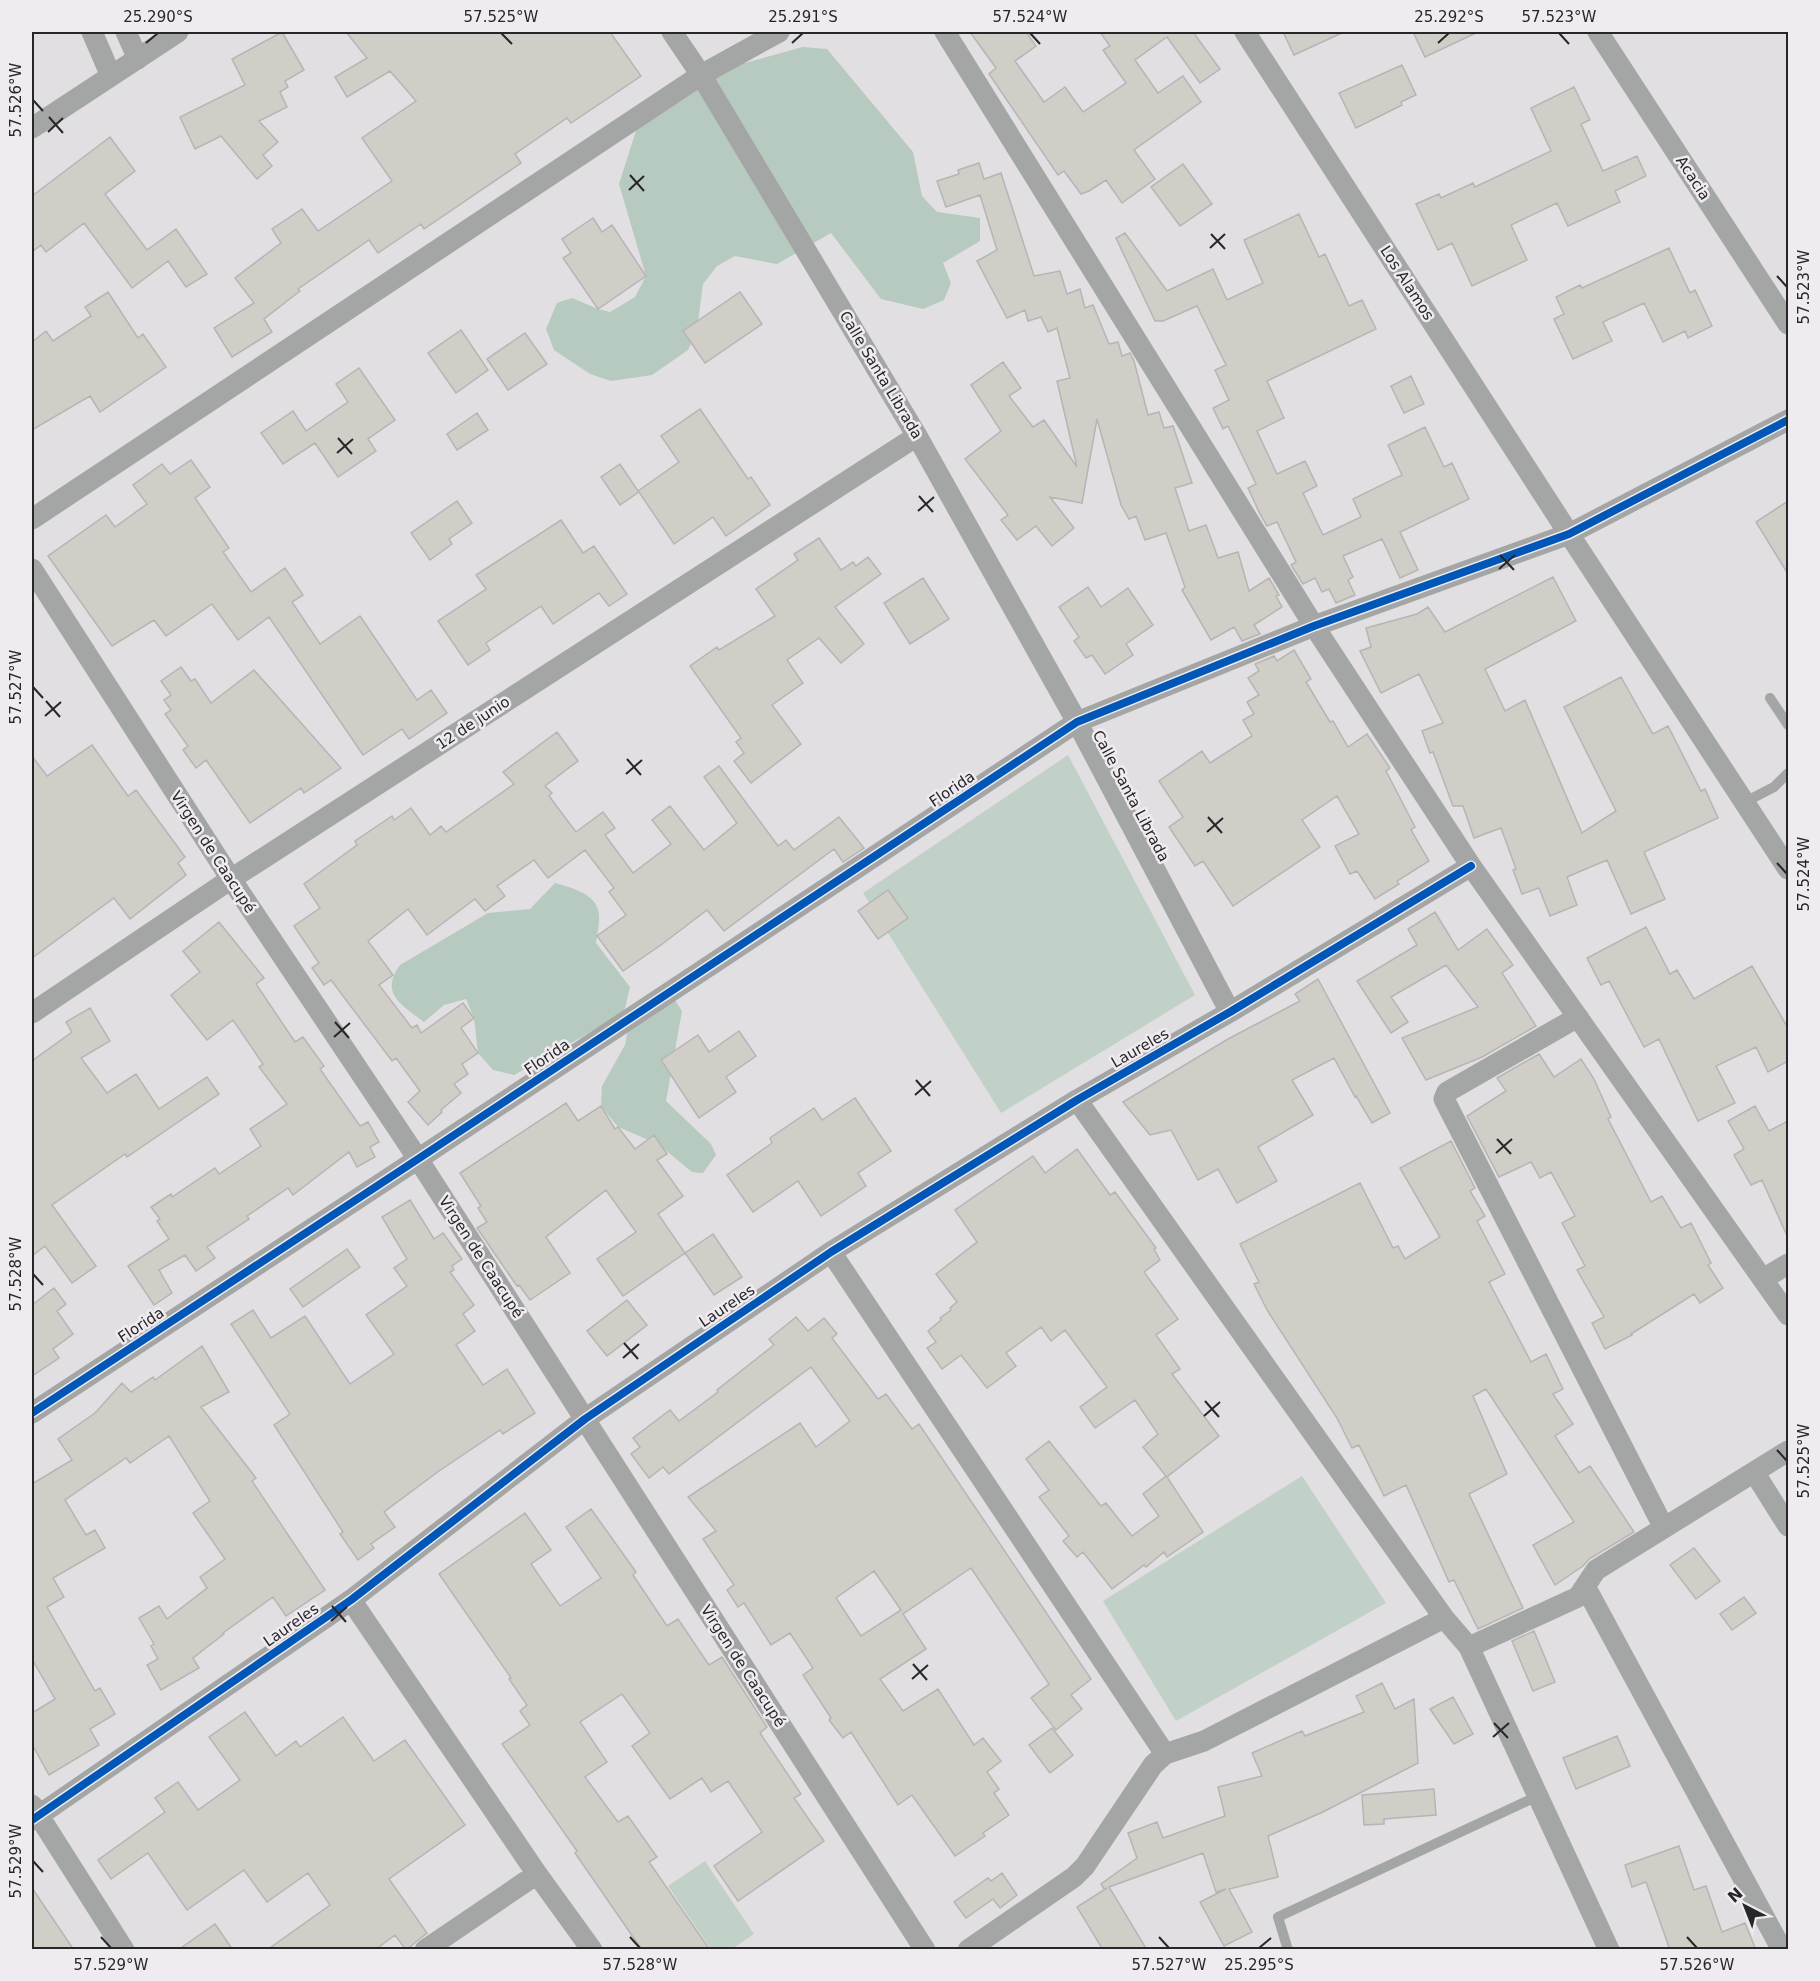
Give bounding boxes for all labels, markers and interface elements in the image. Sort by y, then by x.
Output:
text: 25.290°S [123,8,193,26]
text: 57.525°W [464,8,539,26]
text: 25.291°S [768,8,838,26]
text: 57.524°W [993,8,1068,26]
text: 25.292°S [1414,8,1484,26]
text: 57.523°W [1522,8,1597,26]
text: 57.526°W [7,62,25,137]
street label: Acacia [1672,153,1714,203]
street label: Los Alamos [1376,242,1438,324]
text: 57.523°W [1795,249,1813,324]
street label: Calle Santa Librada [836,308,926,442]
text: 57.527°W [7,649,25,724]
street label: 12 de junio [433,693,513,753]
street label: Calle Santa Librada [1089,727,1173,865]
street label: Florida [926,767,978,811]
street label: Virgen de Caacupé [167,788,259,916]
text: 57.524°W [1795,836,1813,911]
street label: Laureles [1108,1024,1172,1072]
street label: Florida [521,1035,573,1079]
street label: Virgen de Caacupé [435,1193,527,1321]
text: 57.528°W [7,1236,25,1311]
street label: Laureles [696,1281,758,1331]
street label: Florida [115,1304,167,1346]
text: 57.525°W [1795,1423,1813,1498]
street label: Laureles [260,1599,322,1651]
street label: Virgen de Caacupé [697,1602,789,1730]
text: 57.529°W [7,1823,25,1898]
north arrow [1715,1876,1775,1936]
text: N [1724,1884,1747,1907]
text: 57.529°W [74,1956,149,1974]
text: 57.528°W [603,1956,678,1974]
text: 57.527°W [1132,1956,1207,1974]
text: 25.295°S [1224,1956,1294,1974]
text: 57.526°W [1660,1956,1735,1974]

